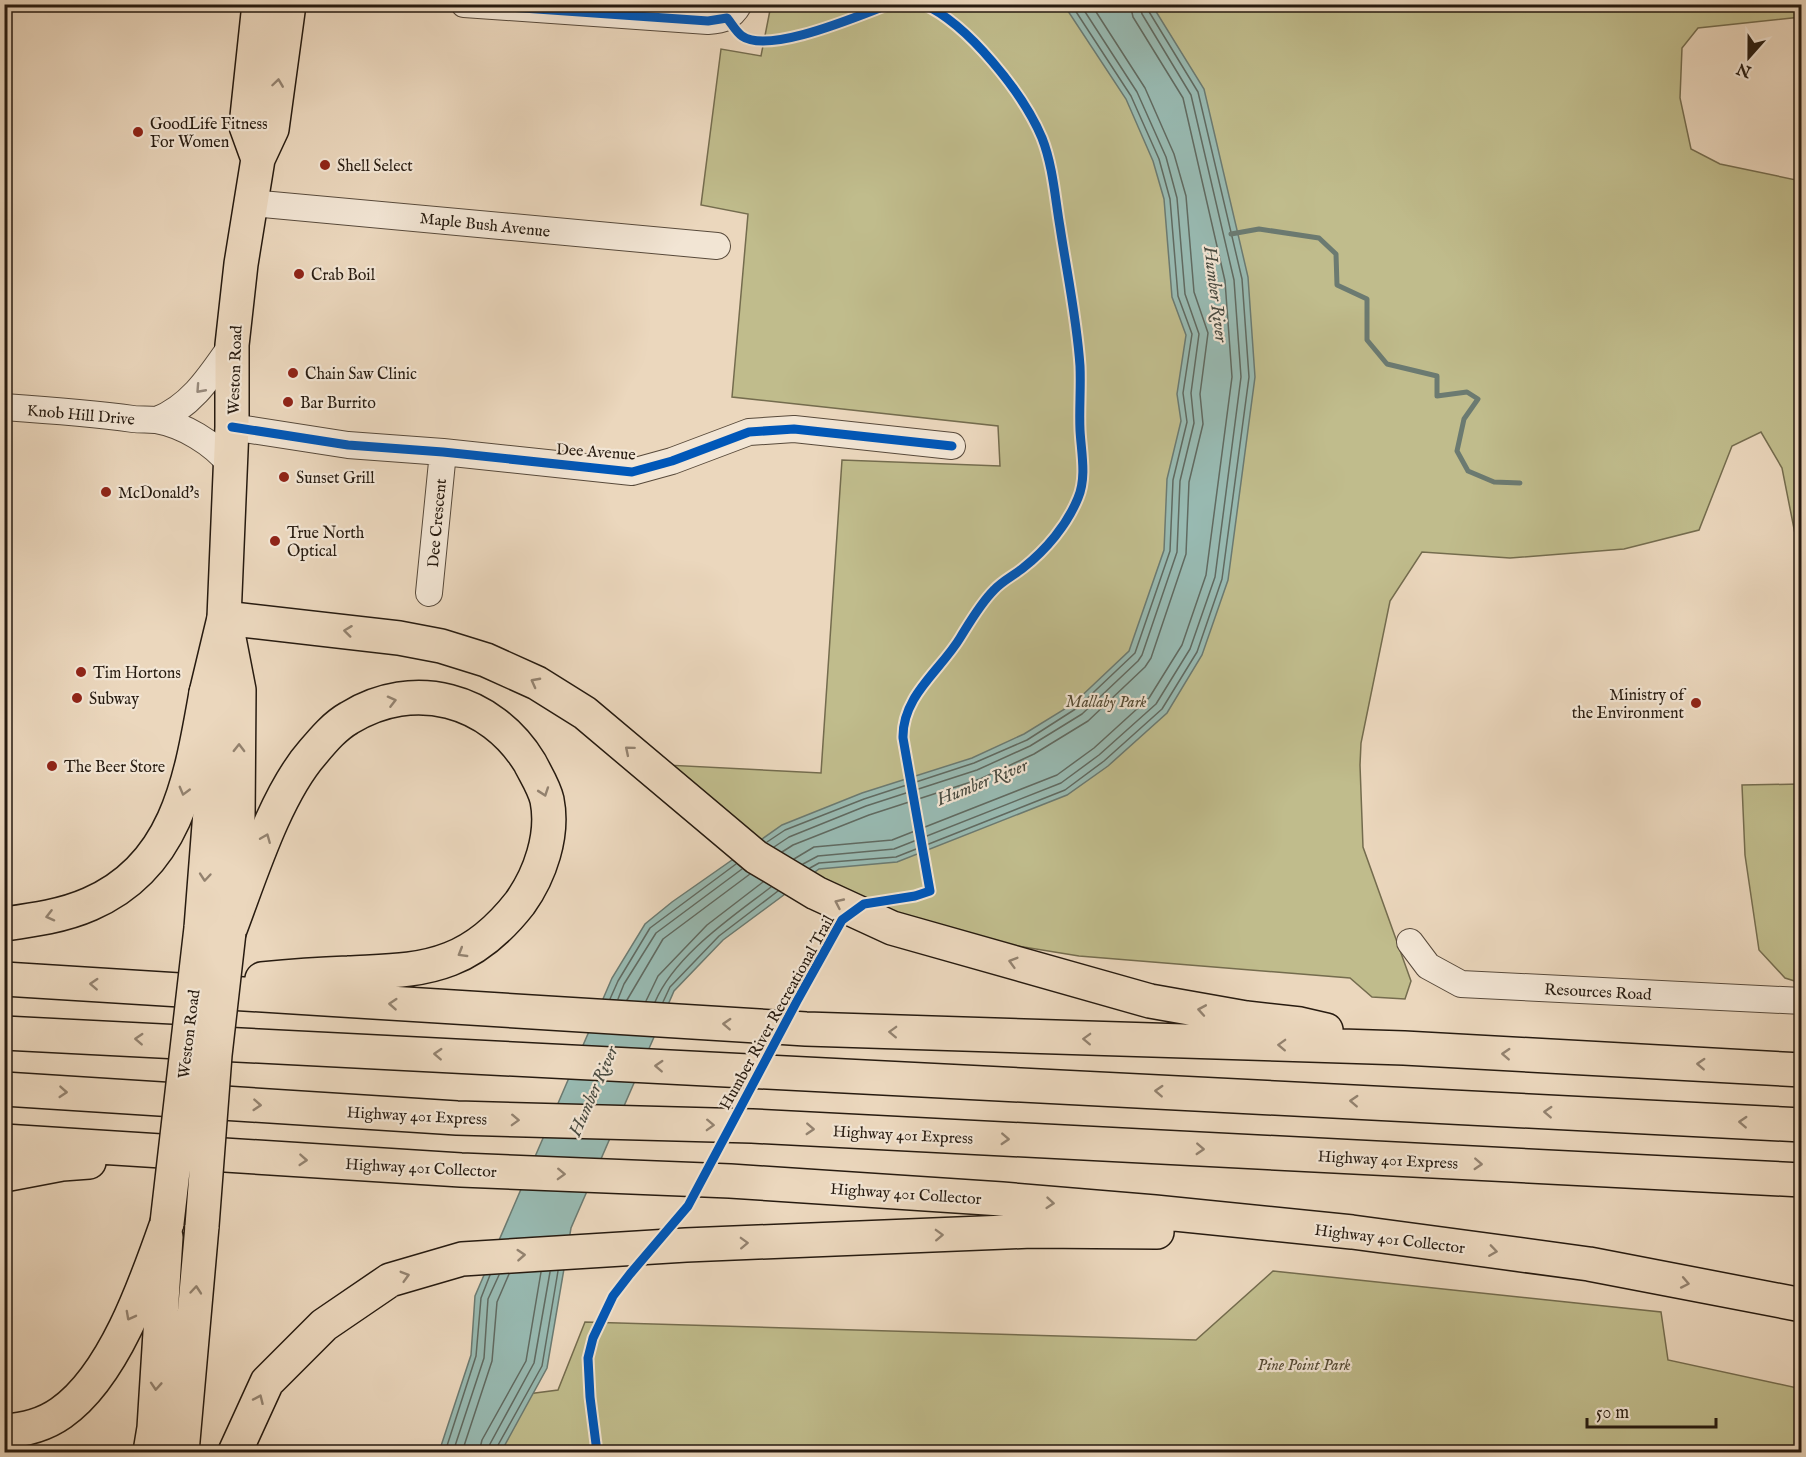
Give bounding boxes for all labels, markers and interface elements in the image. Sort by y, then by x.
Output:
north arrow [1719,27,1779,87]
text: N [1734,57,1755,81]
one-way arrow [271,79,283,88]
place label: GoodLife Fitness For Women [150,115,268,153]
marker: GoodLife Fitness For Women [131,125,145,139]
place label: Shell Select [337,157,413,177]
marker: Shell Select [318,158,332,172]
street label: Maple Bush Avenue [419,209,551,243]
water label: Humber River [1197,244,1232,344]
place label: Crab Boil [311,266,376,286]
marker: Crab Boil [292,267,306,281]
street label: Weston Road [224,324,248,415]
place label: Chain Saw Clinic [305,365,417,385]
marker: Chain Saw Clinic [286,366,300,380]
one-way arrow [196,382,207,392]
place label: Bar Burrito [300,394,376,414]
marker: Bar Burrito [281,395,295,409]
street label: Knob Hill Drive [26,401,136,431]
street label: Dee Avenue [555,440,636,466]
place label: Sunset Grill [296,469,375,489]
marker: Sunset Grill [277,470,291,484]
street label: Dee Crescent [424,477,452,569]
place label: McDonald's [118,484,200,504]
marker: McDonald's [99,485,113,499]
place label: True North Optical [287,524,365,562]
marker: True North Optical [268,534,282,548]
one-way arrow [344,626,353,638]
place label: Tim Hortons [93,664,181,684]
marker: Tim Hortons [74,665,88,679]
one-way arrow [530,678,541,690]
place label: Ministry of the Environment [1572,686,1687,724]
place label: Subway [89,690,139,710]
marker: Subway [70,691,84,705]
park label: Mallaby Park [1065,693,1147,713]
one-way arrow [387,696,397,709]
marker: Ministry of the Environment [1689,696,1703,710]
one-way arrow [233,743,245,752]
one-way arrow [625,747,636,758]
water label: Humber River [933,754,1032,812]
place label: The Beer Store [64,758,165,778]
marker: The Beer Store [45,759,59,773]
one-way arrow [179,786,192,796]
one-way arrow [536,786,549,797]
one-way arrow [259,834,271,845]
one-way arrow [199,873,212,882]
one-way arrow [834,899,845,911]
one-way arrow [45,909,55,922]
street label: Humber River Recreational Trail [716,912,840,1114]
one-way arrow [458,946,468,957]
one-way arrow [1008,957,1019,969]
one-way arrow [90,978,99,991]
street label: Resources Road [1544,980,1652,1006]
street label: Weston Road [175,988,205,1080]
one-way arrow [388,997,397,1010]
one-way arrow [1197,1004,1207,1017]
one-way arrow [722,1018,731,1031]
one-way arrow [888,1025,897,1038]
one-way arrow [1083,1032,1092,1045]
one-way arrow [134,1033,143,1046]
one-way arrow [1278,1039,1287,1052]
water label: Humber River [564,1042,625,1141]
one-way arrow [1502,1047,1511,1060]
one-way arrow [434,1048,443,1061]
one-way arrow [1697,1058,1706,1071]
one-way arrow [654,1059,663,1072]
one-way arrow [1154,1085,1163,1098]
one-way arrow [58,1086,67,1099]
one-way arrow [1349,1095,1358,1108]
one-way arrow [253,1098,262,1111]
street label: Highway 401 Express [346,1103,488,1131]
one-way arrow [1544,1105,1553,1118]
one-way arrow [511,1113,520,1126]
one-way arrow [1739,1115,1748,1128]
one-way arrow [706,1119,715,1131]
street label: Highway 401 Express [832,1122,974,1150]
one-way arrow [806,1123,815,1136]
one-way arrow [1001,1133,1010,1146]
one-way arrow [1195,1143,1204,1156]
street label: Highway 401 Express [1317,1147,1459,1175]
one-way arrow [298,1153,307,1166]
street label: Highway 401 Collector [345,1155,497,1183]
one-way arrow [1474,1157,1483,1170]
one-way arrow [556,1168,565,1181]
street label: Highway 401 Collector [830,1180,982,1210]
one-way arrow [1046,1196,1055,1209]
street label: Highway 401 Collector [1313,1221,1466,1259]
one-way arrow [935,1228,944,1241]
one-way arrow [740,1236,749,1249]
one-way arrow [1488,1245,1498,1257]
one-way arrow [516,1249,525,1262]
one-way arrow [399,1271,410,1283]
one-way arrow [1680,1276,1690,1289]
one-way arrow [190,1285,203,1294]
one-way arrow [126,1310,138,1321]
park label: Pine Point Park [1257,1356,1351,1376]
one-way arrow [150,1382,163,1391]
scale bar [1587,1391,1716,1429]
one-way arrow [252,1394,264,1405]
text: 50 m [1596,1402,1629,1425]

